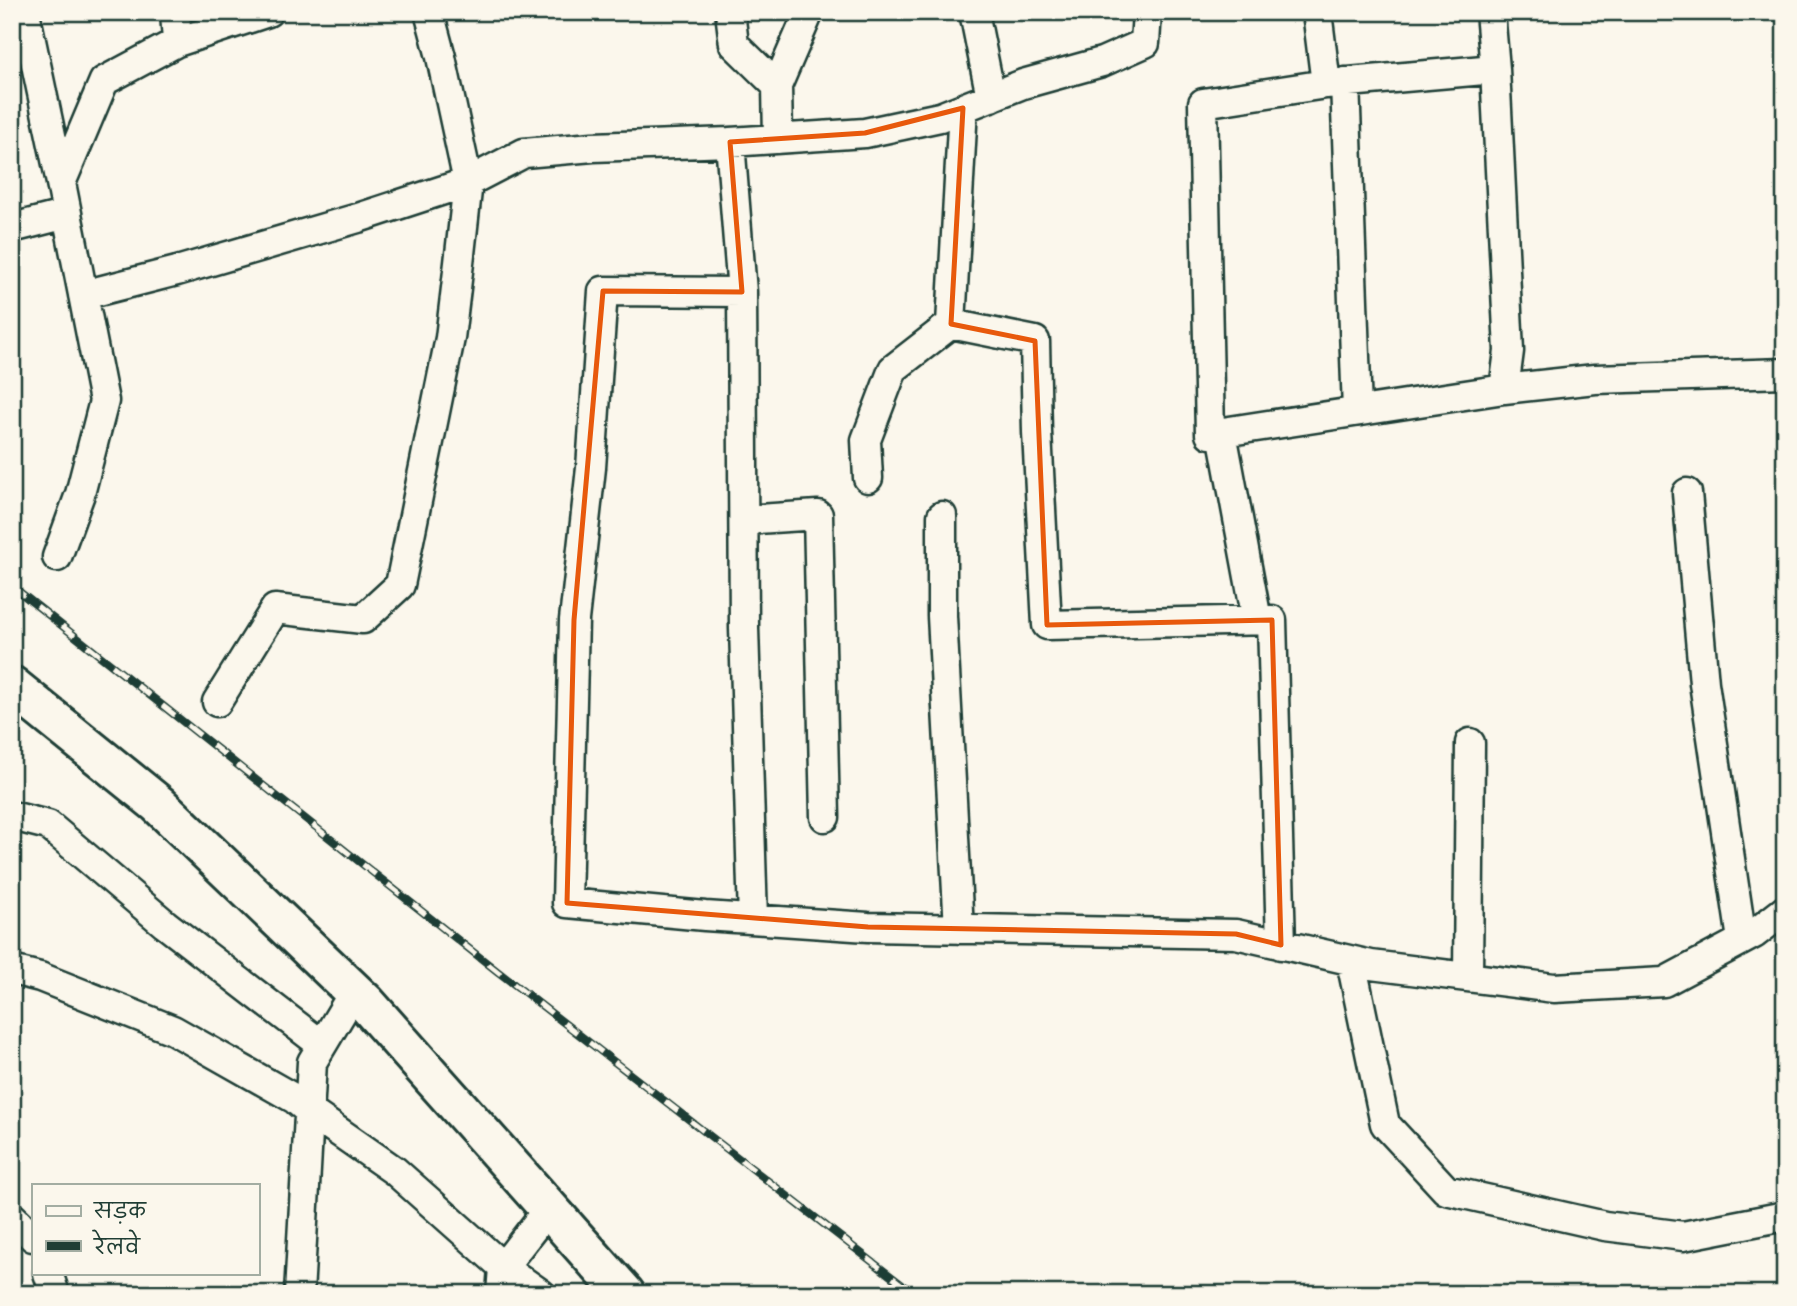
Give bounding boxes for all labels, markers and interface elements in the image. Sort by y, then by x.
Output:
legend [32,1184,259,1274]
text: सड़क [93,1197,147,1226]
text: रेलवे [91,1229,141,1262]

